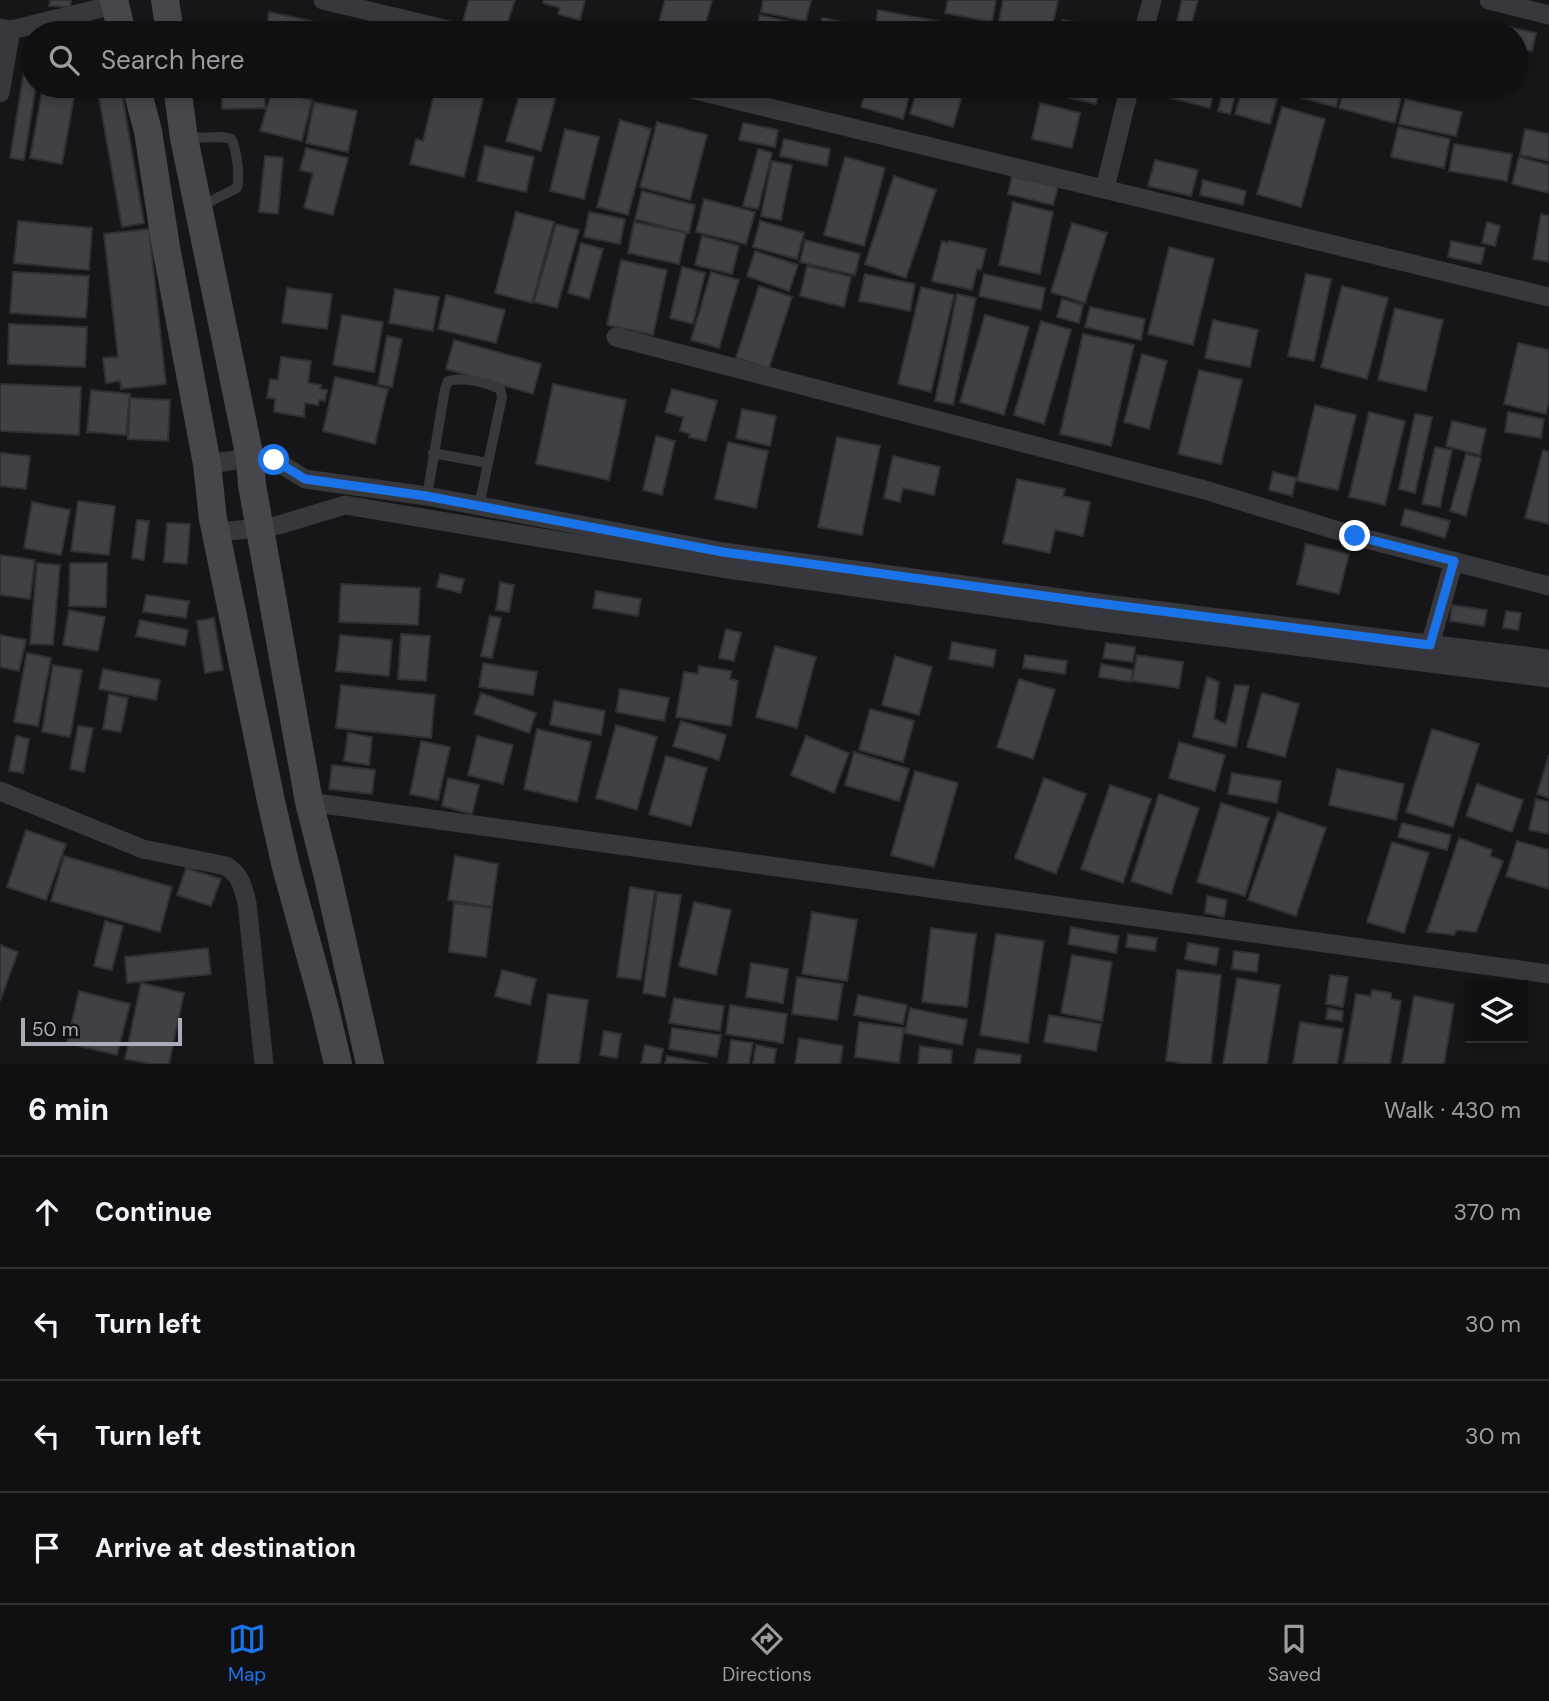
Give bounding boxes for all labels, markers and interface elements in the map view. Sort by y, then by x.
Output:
search box [21,21,1528,98]
icon: search [45,41,83,79]
text: Search here [101,43,244,77]
route start [258,444,289,475]
route end [1339,520,1370,551]
map controls [1465,980,1528,1043]
button: layers [1465,980,1528,1043]
scale bar [21,1015,182,1047]
text: 50 m [32,1017,79,1042]
text: 6 min [28,1090,109,1129]
text: Walk · 430 m [1384,1095,1521,1125]
icon: ahead [28,1193,66,1231]
text: Continue [95,1195,212,1229]
text: 370 m [1453,1197,1521,1227]
icon: left [28,1305,66,1343]
text: Turn left [95,1307,202,1341]
text: 30 m [1465,1309,1521,1339]
icon: left [28,1417,66,1455]
text: Turn left [95,1419,202,1453]
text: 30 m [1465,1421,1521,1451]
icon: arrive [28,1529,66,1567]
text: Arrive at destination [95,1531,356,1565]
tab: Map [228,1620,266,1687]
tab: Directions [722,1620,812,1687]
tab: Saved [1268,1620,1321,1687]

